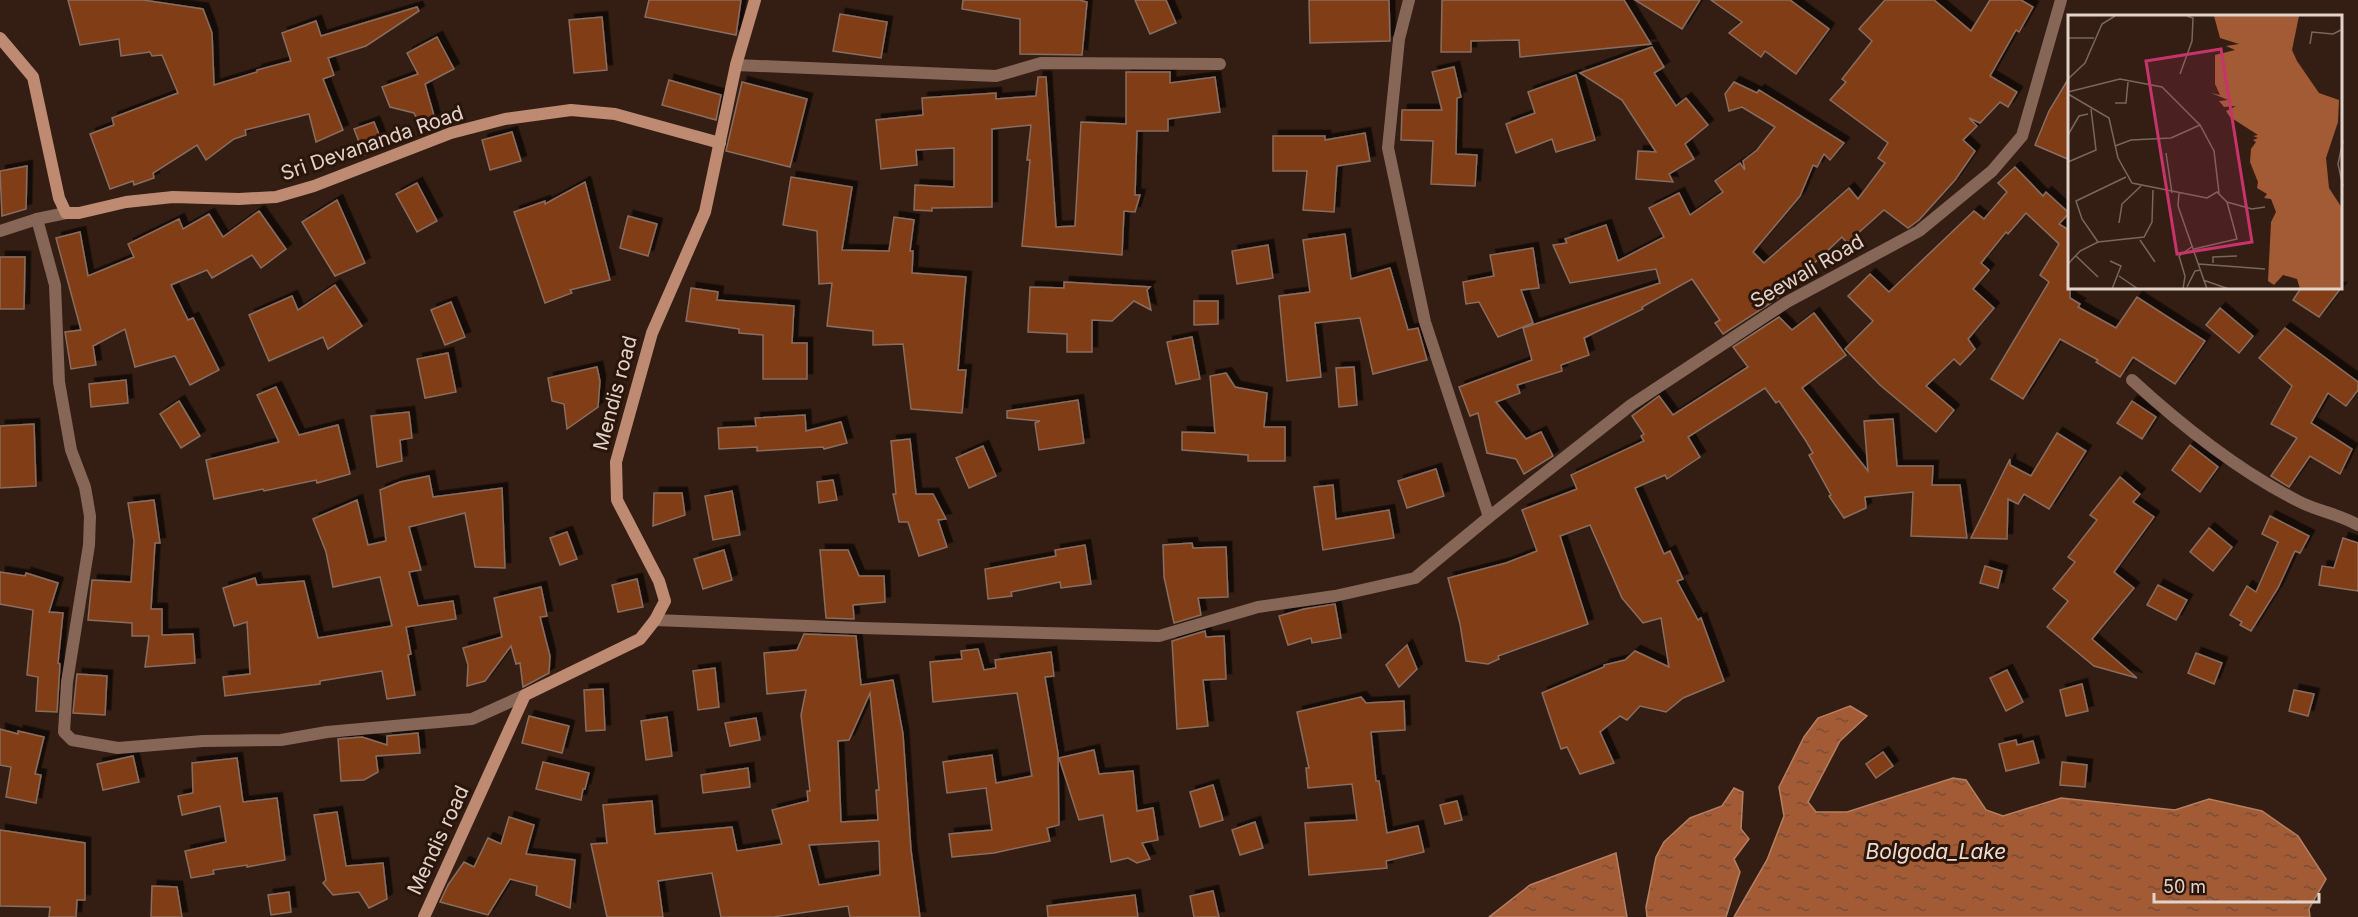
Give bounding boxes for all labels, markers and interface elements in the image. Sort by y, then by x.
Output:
inset map [2068,15,2343,290]
street label: Sri Devananda Road [278,100,466,186]
street label: Seewali Road [1746,229,1868,313]
street label: Mendis road [588,333,642,453]
street label: Mendis road [402,782,474,898]
water label: Bolgoda_Lake [1866,839,2006,864]
scale bar [2154,866,2319,904]
text: 50 m [2163,876,2206,897]

